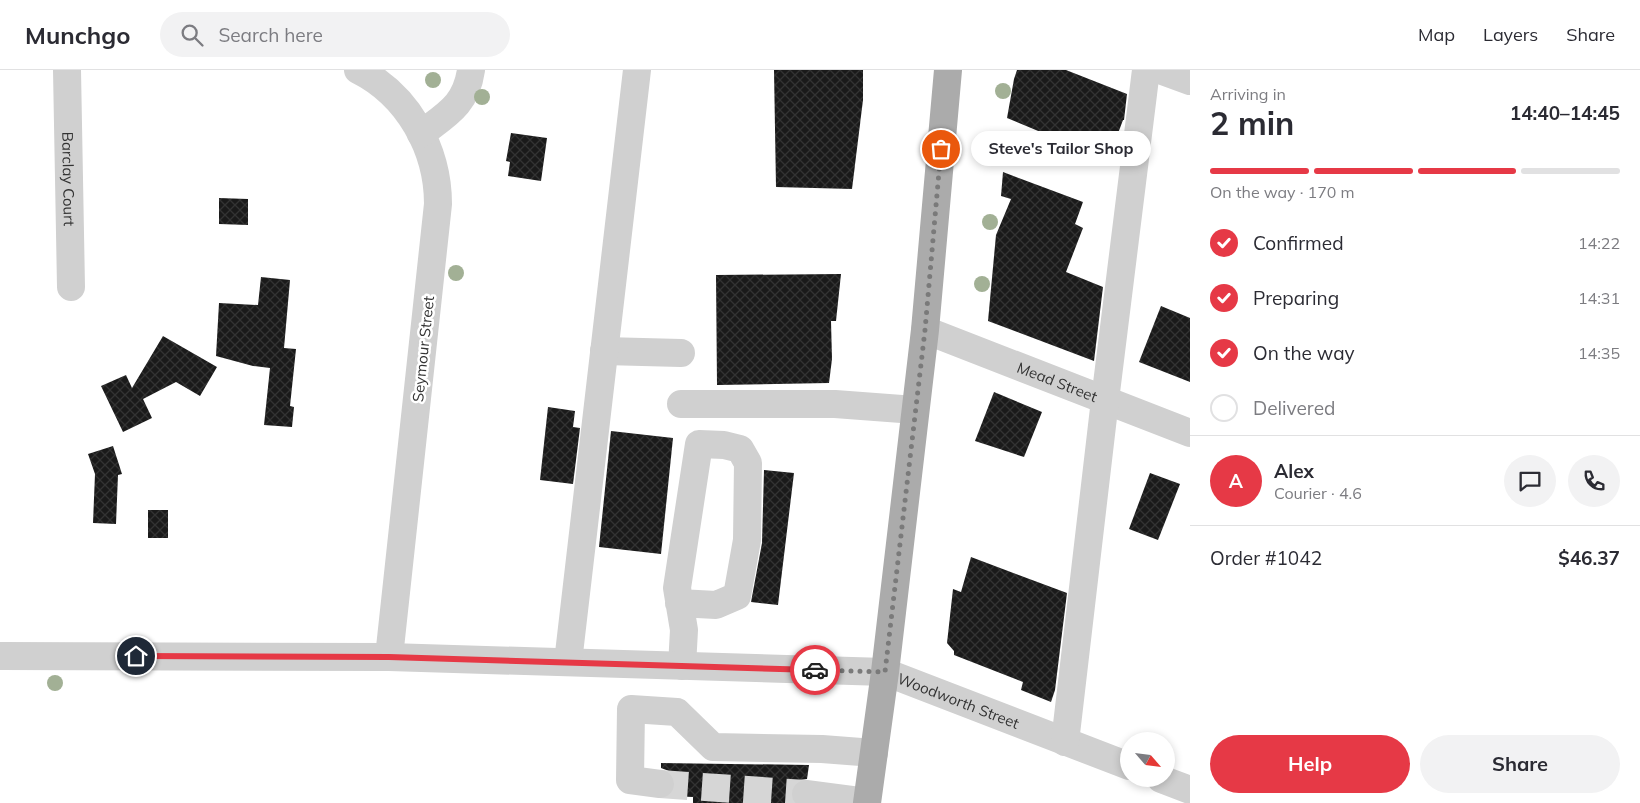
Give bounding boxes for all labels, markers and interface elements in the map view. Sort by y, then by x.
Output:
search box [160,12,510,57]
text: Munchgo [25,20,130,50]
icon: search [178,21,206,49]
text: Search here [218,23,323,47]
text: Map [1418,23,1455,46]
text: Layers [1483,23,1538,46]
text: Share [1566,23,1615,46]
text: Arriving in [1210,84,1286,104]
text: 14:40–14:45 [1510,101,1620,125]
text: 2 min [1210,103,1294,143]
pin [920,128,962,170]
street label: Barclay Court [59,132,79,226]
callout: Steve's Tailor Shop [971,132,1151,166]
icon: bag [927,135,955,163]
text: Steve's Tailor Shop [989,138,1133,158]
text: On the way · 170 m [1210,182,1355,202]
icon: check [1210,229,1238,257]
text: Confirmed [1253,231,1344,255]
text: 14:22 [1578,233,1620,253]
icon: check [1210,284,1238,312]
text: Preparing [1253,286,1339,310]
text: 14:31 [1578,288,1620,308]
street label: Seymour Street [408,295,438,403]
icon: check [1210,339,1238,367]
text: On the way [1253,341,1355,365]
text: 14:35 [1578,343,1620,363]
street label: Mead Street [1015,357,1100,406]
text: Delivered [1253,396,1335,420]
button: chat [1504,455,1556,507]
button: phone [1568,455,1620,507]
text: Alex [1274,459,1314,483]
text: A [1229,469,1243,493]
text: Courier · 4.6 [1274,483,1362,503]
text: Order #1042 [1210,546,1322,570]
text: $46.37 [1558,546,1620,570]
pin [115,635,157,677]
icon: home [122,642,150,670]
courier [790,645,840,695]
icon: car [801,656,829,684]
street label: Woodworth Street [895,668,1022,732]
north arrow [1120,732,1175,788]
map controls [1120,732,1175,787]
button: Help [1210,735,1410,793]
button: Share [1420,735,1620,793]

